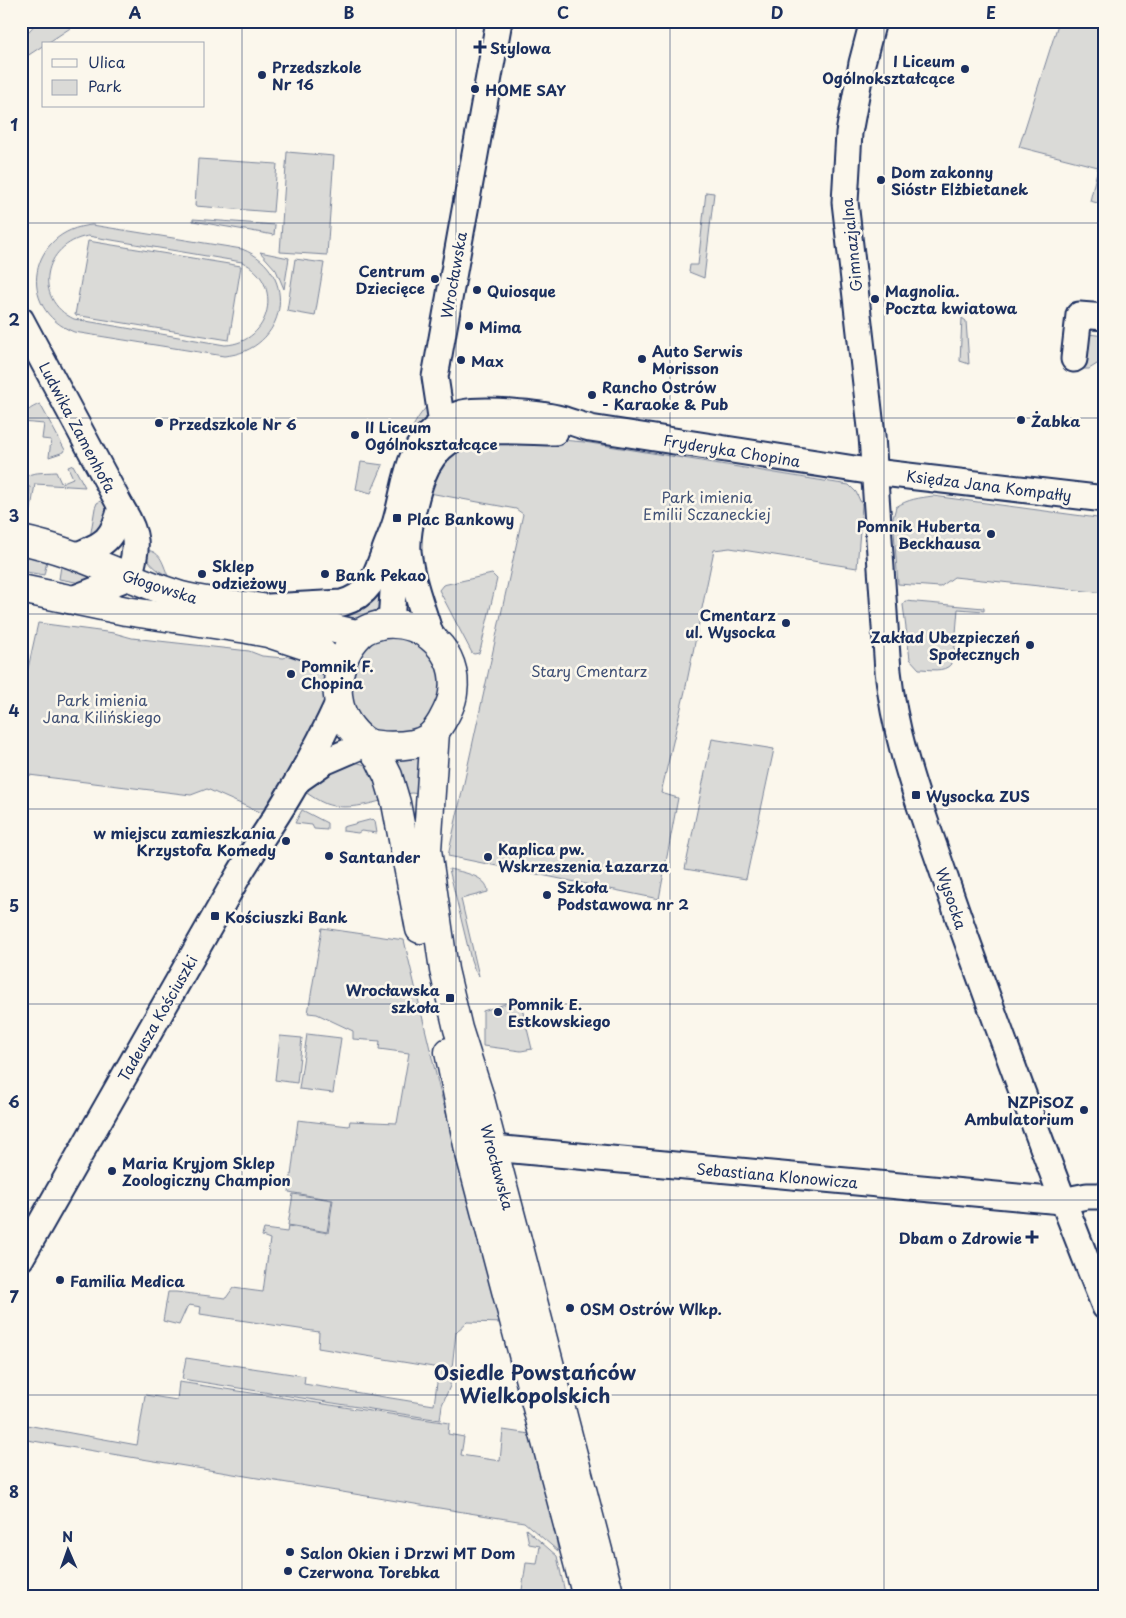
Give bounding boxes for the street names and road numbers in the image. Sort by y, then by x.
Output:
street label: Gimnazjalna [835,197,867,293]
street label: Wrocławska [434,229,472,320]
street label: Ludwika Zamenhofa [34,358,123,497]
street label: Fryderyka Chopina [662,428,803,472]
street label: Księdza Jana Kompałły [905,463,1073,507]
street label: Głogowska [119,563,201,609]
street label: Wysocka [931,864,974,933]
street label: Tadeusza Kościuszki [111,951,203,1085]
street label: Wrocławska [476,1122,521,1213]
street label: Sebastiana Klonowicza [695,1156,859,1194]

